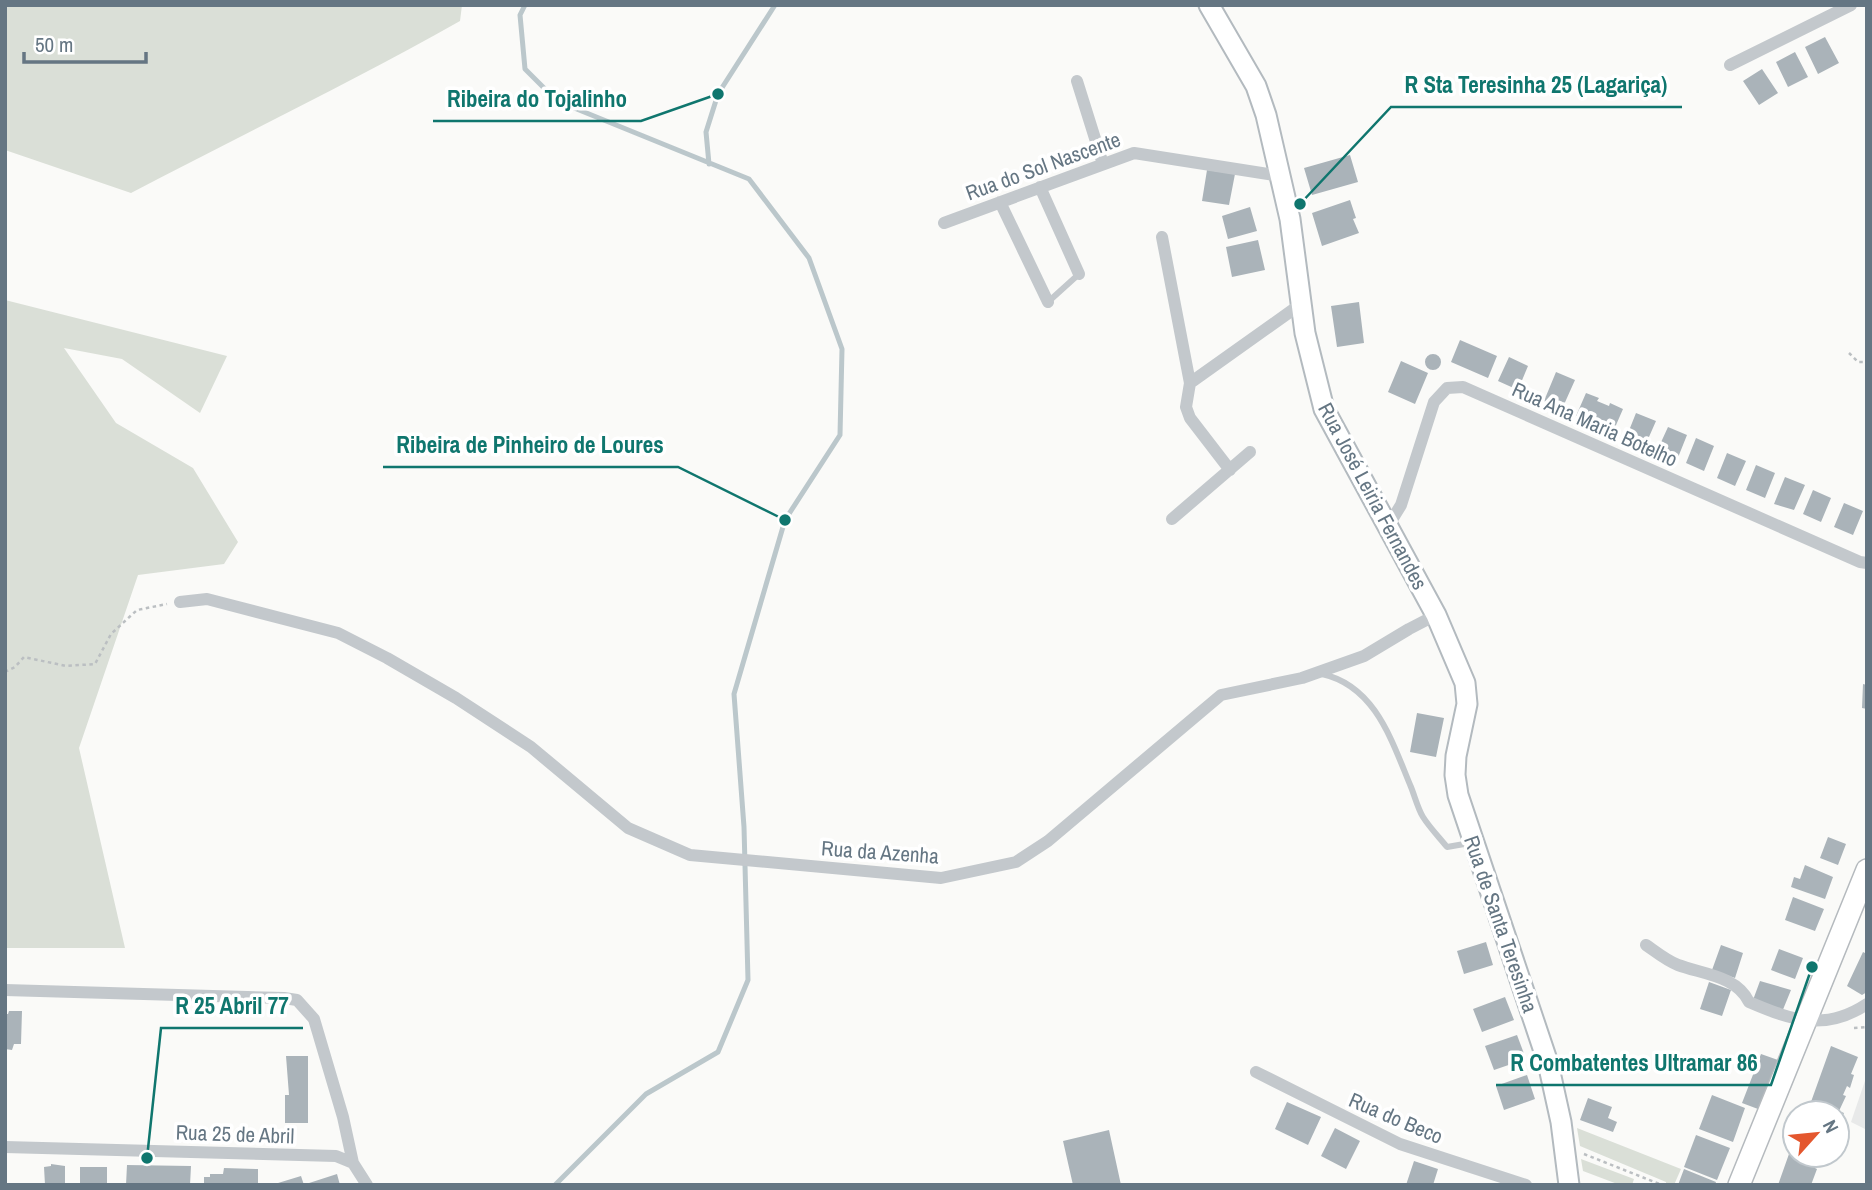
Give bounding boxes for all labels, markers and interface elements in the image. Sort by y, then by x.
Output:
scale bar [24,21,147,65]
text: 50 m [35,30,73,59]
callout: R Sta Teresinha 25 (Lagariça) [1391,63,1682,107]
text: R Sta Teresinha 25 (Lagariça) [1405,69,1667,100]
callout: Ribeira do Tojalinho [433,77,641,121]
text: Ribeira do Tojalinho [447,83,627,114]
street label: Rua do Sol Nascente [962,125,1124,207]
street label: Rua Ana Maria Botelho [1508,375,1682,473]
street label: Rua José Leiria Fernandes [1311,397,1435,595]
callout: Ribeira de Pinheiro de Loures [383,423,678,467]
text: Ribeira de Pinheiro de Loures [396,429,664,460]
street label: Rua de Santa Teresinha [1457,832,1545,1017]
street label: Rua da Azenha [820,833,940,871]
callout: R 25 Abril 77 [161,984,303,1028]
text: R 25 Abril 77 [175,990,289,1021]
callout: R Combatentes Ultramar 86 [1496,1041,1771,1085]
text: R Combatentes Ultramar 86 [1510,1047,1758,1078]
street label: Rua do Beco [1345,1085,1447,1151]
north arrow [1781,1099,1851,1169]
text: N [1817,1115,1845,1137]
street label: Rua 25 de Abril [175,1117,295,1151]

